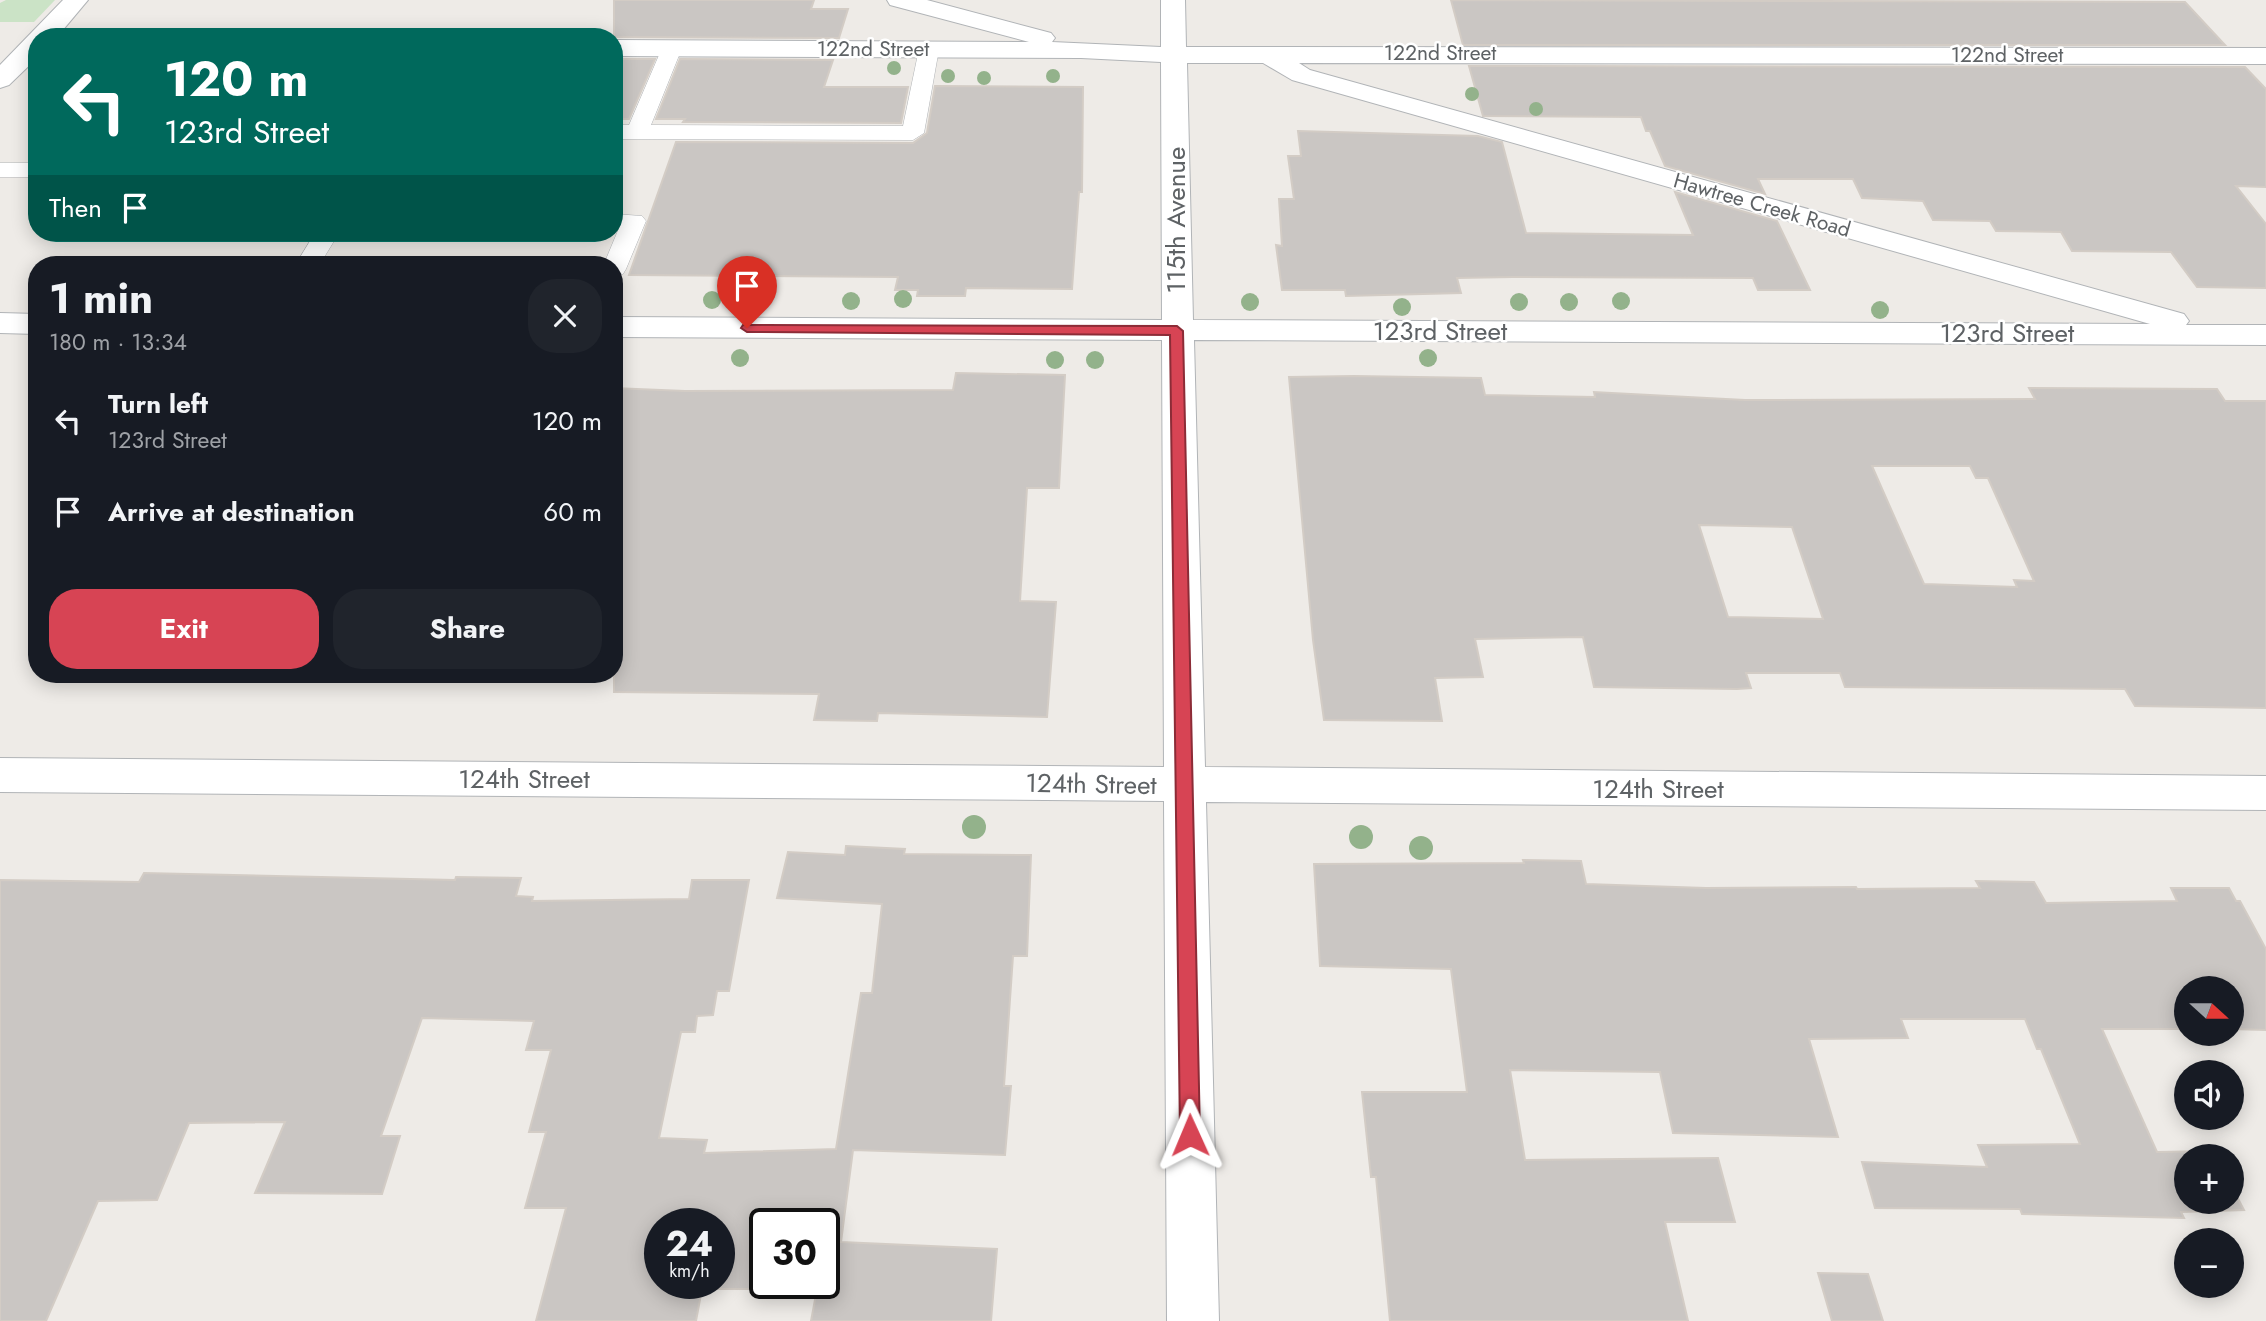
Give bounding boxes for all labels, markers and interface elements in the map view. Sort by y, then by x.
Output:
street label: 122nd Street [817,34,929,64]
street label: 122nd Street [1384,38,1496,68]
street label: 122nd Street [1951,40,2063,70]
text: 120 m [164,44,308,114]
icon: left [49,56,140,147]
text: 123rd Street [164,109,329,155]
street label: 115th Avenue [1157,147,1195,293]
street label: Hawtree Creek Road [1670,165,1854,245]
text: Then [49,189,102,227]
icon: arrive [116,189,154,227]
pin [717,256,777,328]
icon: arrive [728,267,766,305]
text: 1 min [49,268,153,329]
button: close [528,279,602,353]
street label: 123rd Street [1373,312,1508,350]
street label: 123rd Street [1940,314,2075,352]
text: 180 m · 13:34 [49,325,187,359]
text: Turn left [108,385,208,423]
icon: left [49,402,87,440]
text: 120 m [532,402,602,440]
text: 123rd Street [108,423,227,457]
icon: arrive [49,493,87,531]
text: Arrive at destination [108,493,355,531]
text: 60 m [543,493,602,531]
button: Exit [49,589,319,669]
button: Share [333,589,602,669]
street label: 124th Street [458,760,590,798]
street label: 124th Street [1025,764,1158,804]
street label: 124th Street [1592,770,1724,808]
north arrow [2174,976,2244,1046]
map controls [2174,976,2244,1298]
button: sound [2174,1060,2244,1130]
position arrow [1153,1098,1227,1172]
button: + [2174,1144,2244,1214]
speed limit sign: 30 [749,1208,840,1299]
text: 24 [666,1219,713,1269]
button: − [2174,1228,2244,1298]
text: km/h [669,1258,710,1284]

